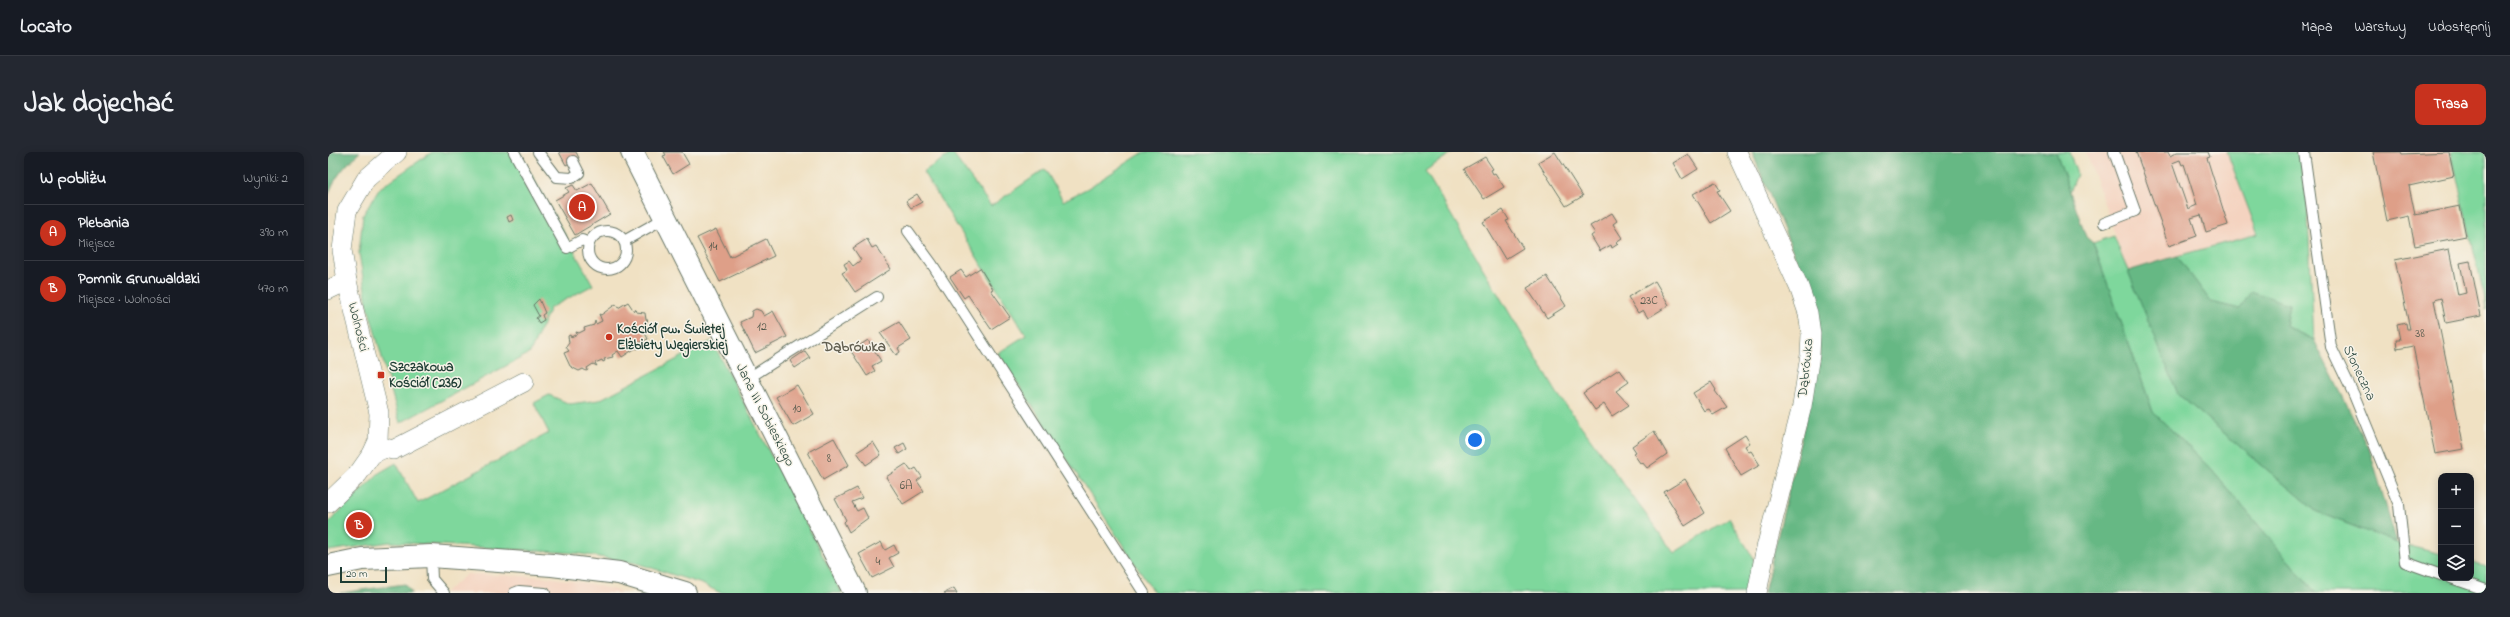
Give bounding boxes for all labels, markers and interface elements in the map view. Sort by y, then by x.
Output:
text: Locato [20,14,72,41]
text: Mapa [2301,17,2333,38]
text: Warstwy [2355,17,2406,38]
text: Udostępnij [2428,17,2490,38]
text: Jak dojechać [24,84,173,125]
button: Trasa [2415,84,2486,125]
text: W pobliżu [40,166,106,191]
text: Wyniki: 2 [243,169,288,188]
pin: A [569,192,595,222]
text: Plebania [78,212,129,234]
text: A [49,223,57,242]
text: 390 m [260,223,288,242]
text: Miejsce [78,234,115,253]
house number: 14 [709,238,717,256]
text: Pomnik Grunwaldzki [78,268,200,290]
text: B [49,279,57,298]
text: 470 m [258,279,288,298]
text: Miejsce · Wolności [78,290,171,309]
house number: 23C [1640,292,1658,310]
street label: Wolności [342,300,374,354]
house number: 12 [757,318,767,336]
place label: Kościół pw. Świętej Elżbiety Węgierskiej [617,319,728,358]
house number: 38 [2415,325,2425,343]
marker: Kościół pw. Świętej Elżbiety Węgierskiej [604,332,614,342]
district label: Dąbrówka [821,336,886,358]
street label: Dąbrówka [1792,337,1820,400]
street label: Słoneczna [2337,342,2381,404]
place label: Szczakowa Kościół (236) [389,357,462,394]
street label: Jana III Sobieskiego [729,360,800,471]
marker: Szczakowa Kościół (236) [376,370,386,380]
house number: 10 [792,400,802,418]
your location [1465,430,1485,450]
house number: 8 [827,450,832,468]
map controls [2438,473,2474,581]
button: + [2438,473,2474,509]
house number: 6A [900,477,912,495]
button: − [2438,509,2474,545]
pin: B [346,510,372,540]
button: layers [2438,545,2474,581]
house number: 4 [876,553,881,571]
scale bar [340,565,387,584]
text: 20 m [346,566,368,582]

